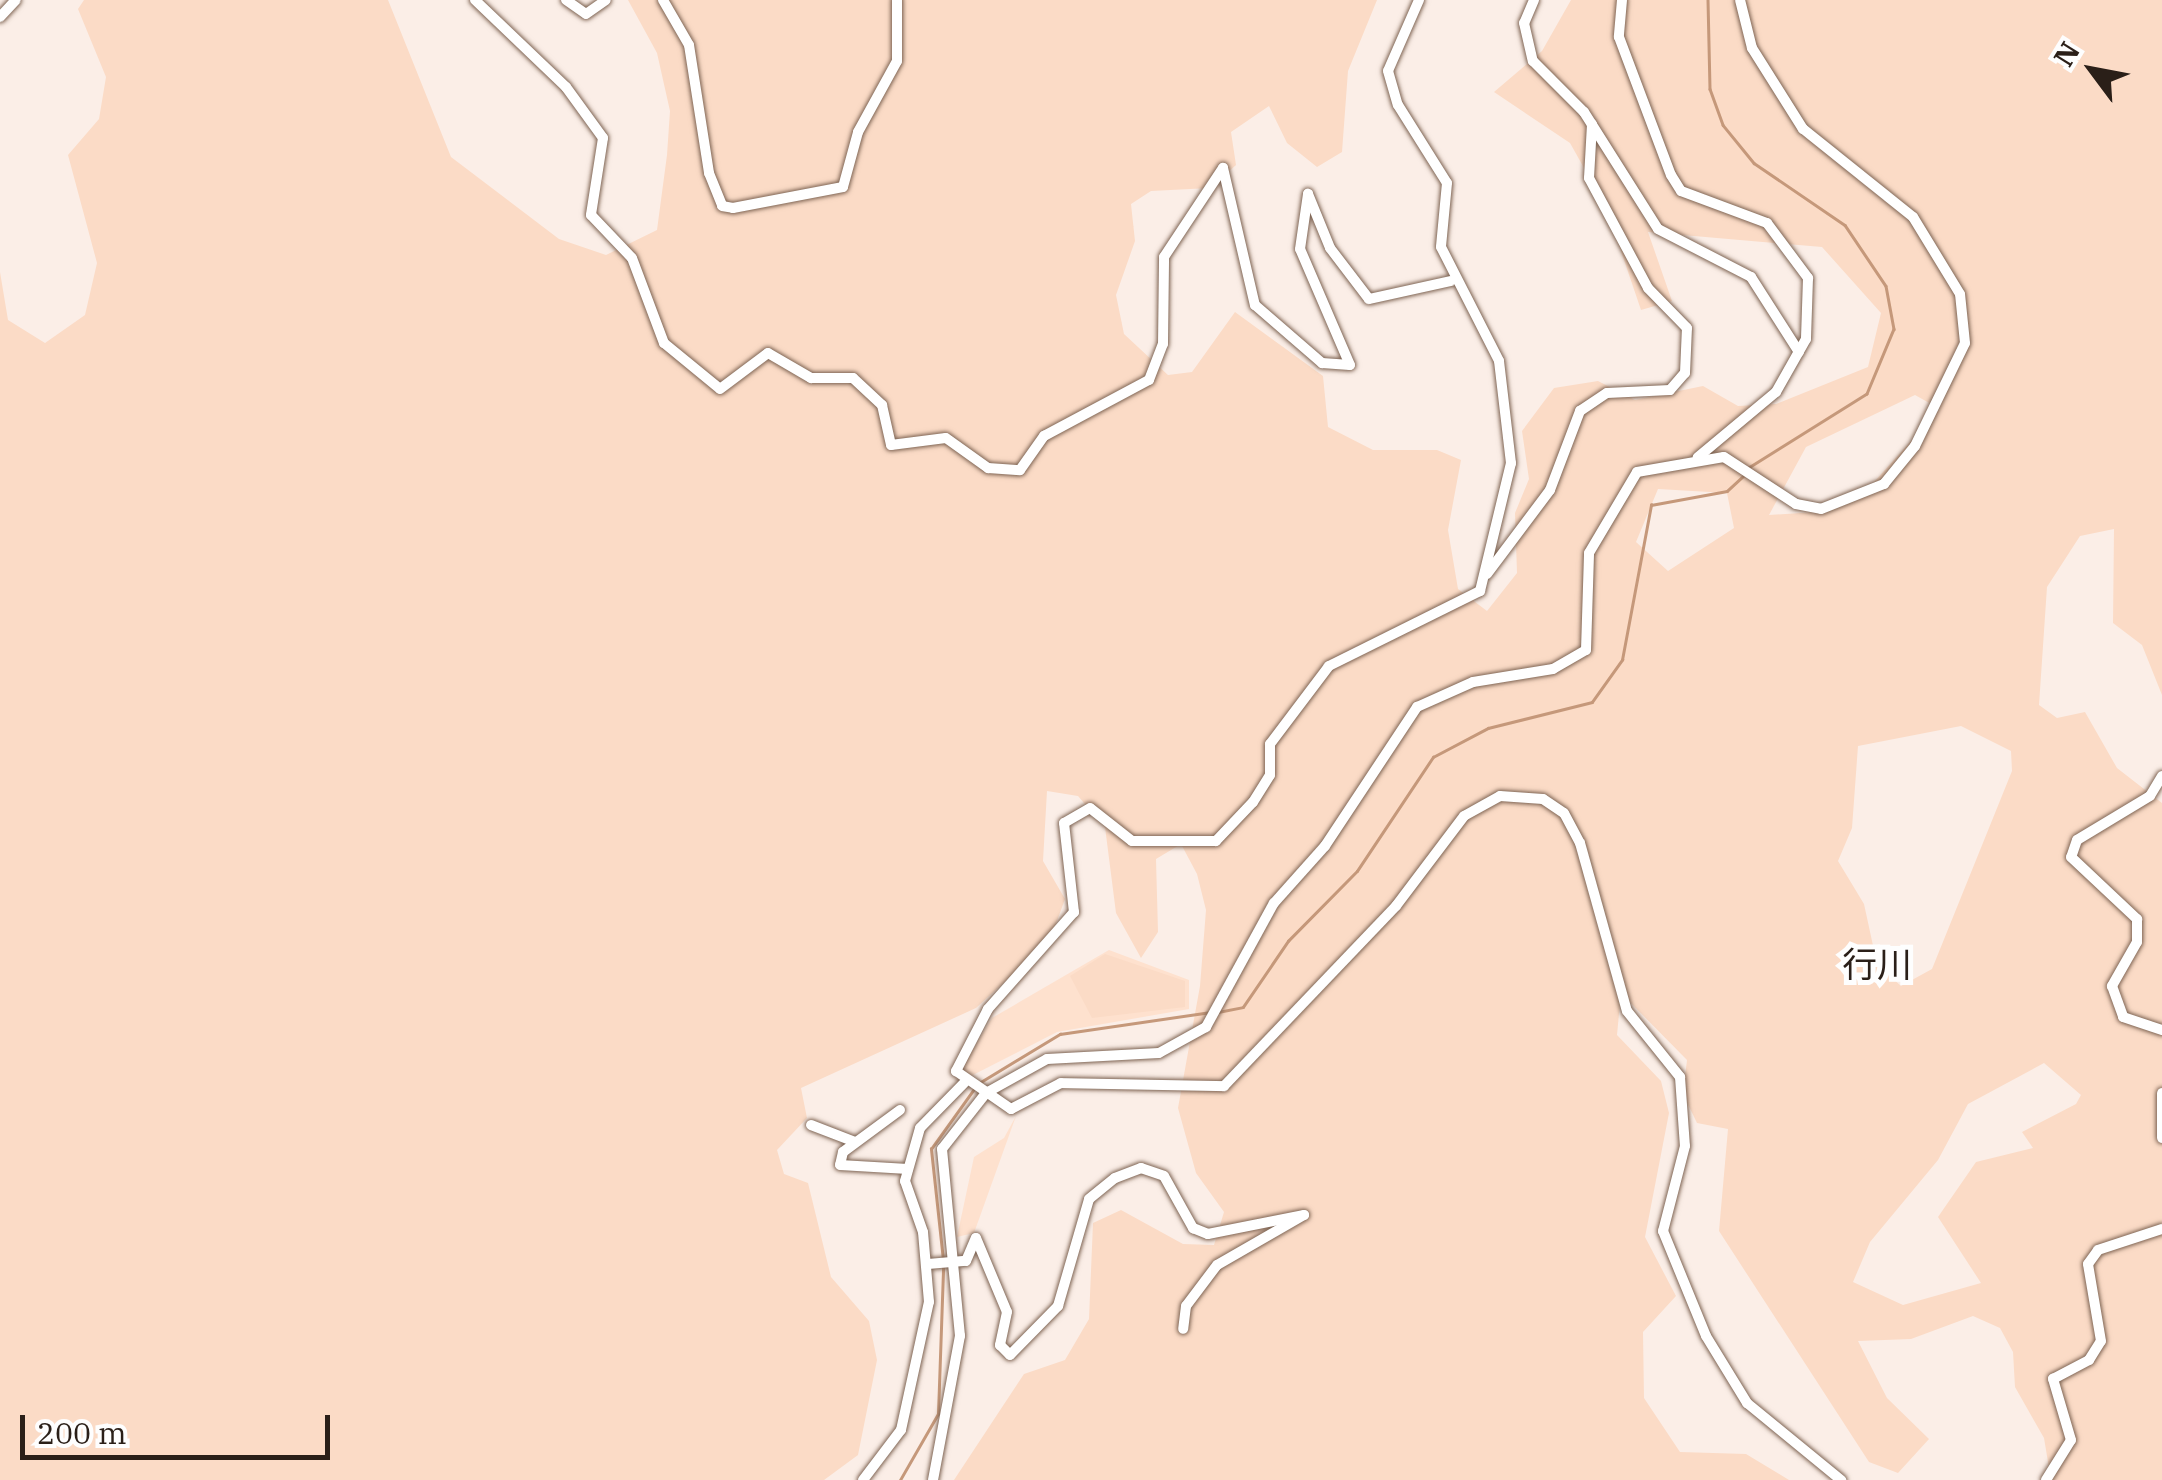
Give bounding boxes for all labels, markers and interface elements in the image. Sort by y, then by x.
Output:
north arrow [2042,20,2142,120]
text: N [2045,35,2088,73]
district label: 行川 [1842,943,1912,985]
scale bar [25,1395,335,1457]
text: 200 m [37,1413,127,1452]

